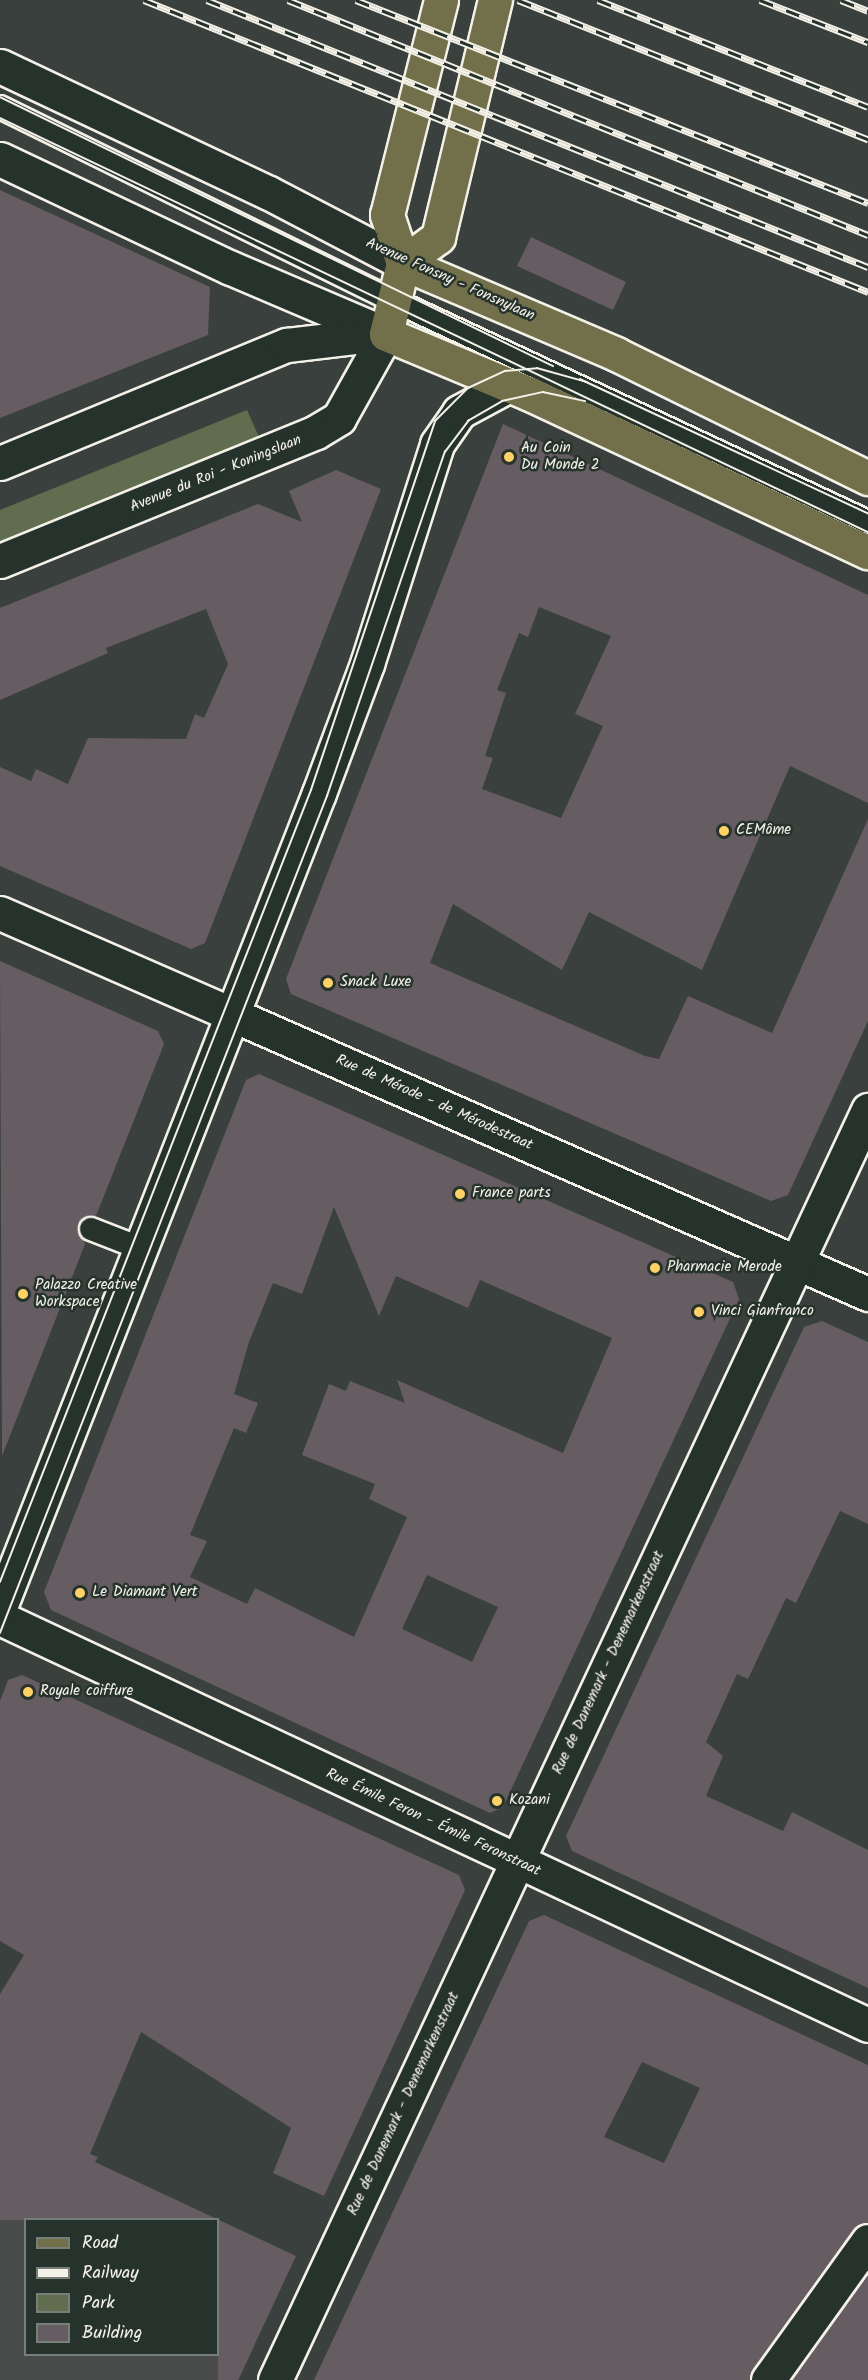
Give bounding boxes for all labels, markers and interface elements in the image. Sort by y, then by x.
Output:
street label: Avenue Fonsny - Fonsnylaan [363,235,537,325]
street label: Avenue du Roi - Koningslaan [128,431,304,517]
place label: Au Coin Du Monde 2 [521,439,599,474]
marker: Au Coin Du Monde 2 [502,450,516,464]
place label: CEMôme [736,822,791,840]
marker: CEMôme [717,824,731,838]
place label: Snack Luxe [340,974,411,992]
marker: Snack Luxe [321,976,335,990]
street label: Rue de Mérode - de Mérodestraat [333,1051,535,1155]
place label: France parts [472,1185,551,1203]
marker: France parts [453,1187,467,1201]
place label: Pharmacie Merode [667,1259,782,1277]
marker: Pharmacie Merode [648,1261,662,1275]
place label: Palazzo Creative Workspace [35,1276,137,1311]
marker: Palazzo Creative Workspace [16,1287,30,1301]
place label: Vinci Gianfranco [711,1303,814,1321]
marker: Vinci Gianfranco [692,1305,706,1319]
street label: Rue de Danemark - Denemarkenstraat [549,1549,669,1777]
place label: Le Diamant Vert [92,1584,198,1602]
marker: Le Diamant Vert [73,1586,87,1600]
place label: Royale coiffure [40,1683,133,1701]
marker: Royale coiffure [21,1685,35,1699]
street label: Rue Émile Feron - Émile Feronstraat [323,1765,543,1881]
place label: Kozani [509,1792,550,1810]
marker: Kozani [490,1794,504,1808]
street label: Rue de Danemark - Denemarkenstraat [344,1990,464,2218]
legend [24,2218,219,2356]
text: Road [82,2229,118,2258]
text: Railway [82,2259,139,2288]
text: Park [82,2289,115,2318]
text: Building [82,2319,142,2348]

